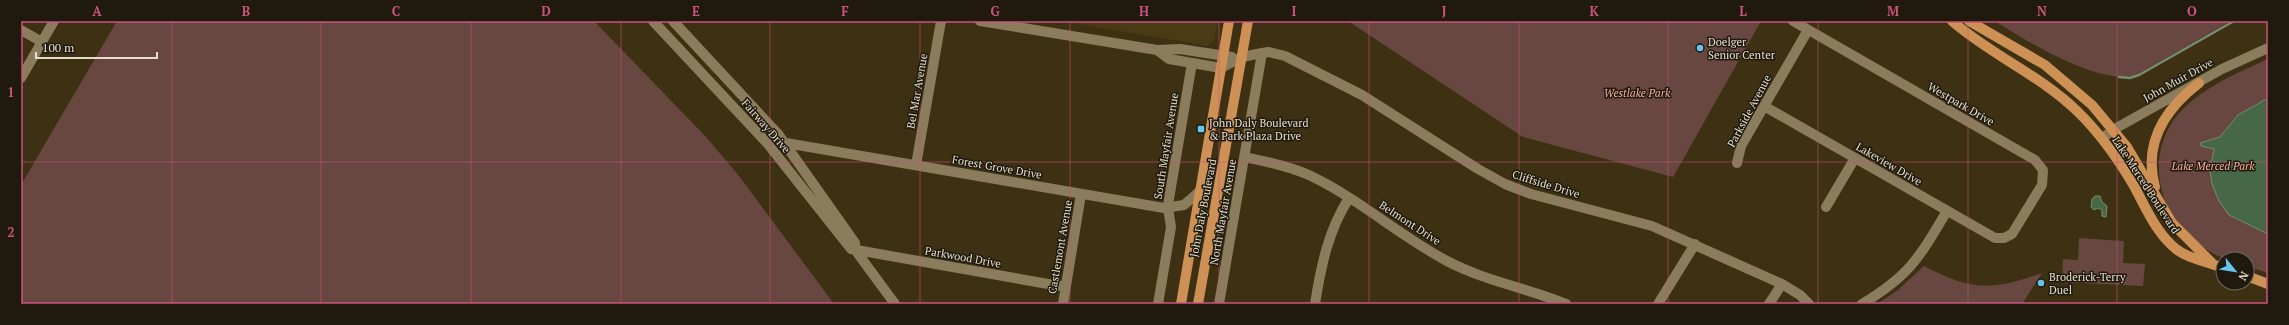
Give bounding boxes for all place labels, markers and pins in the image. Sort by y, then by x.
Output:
place label: Doelger Senior Center [1708,35,1776,62]
marker: Doelger Senior Center [1695,43,1705,53]
place label: John Daly Boulevard & Park Plaza Drive [1209,116,1309,143]
marker: John Daly Boulevard & Park Plaza Drive [1196,124,1206,134]
place label: Broderick-Terry Duel [2049,270,2126,297]
marker: Broderick-Terry Duel [2036,278,2046,288]

